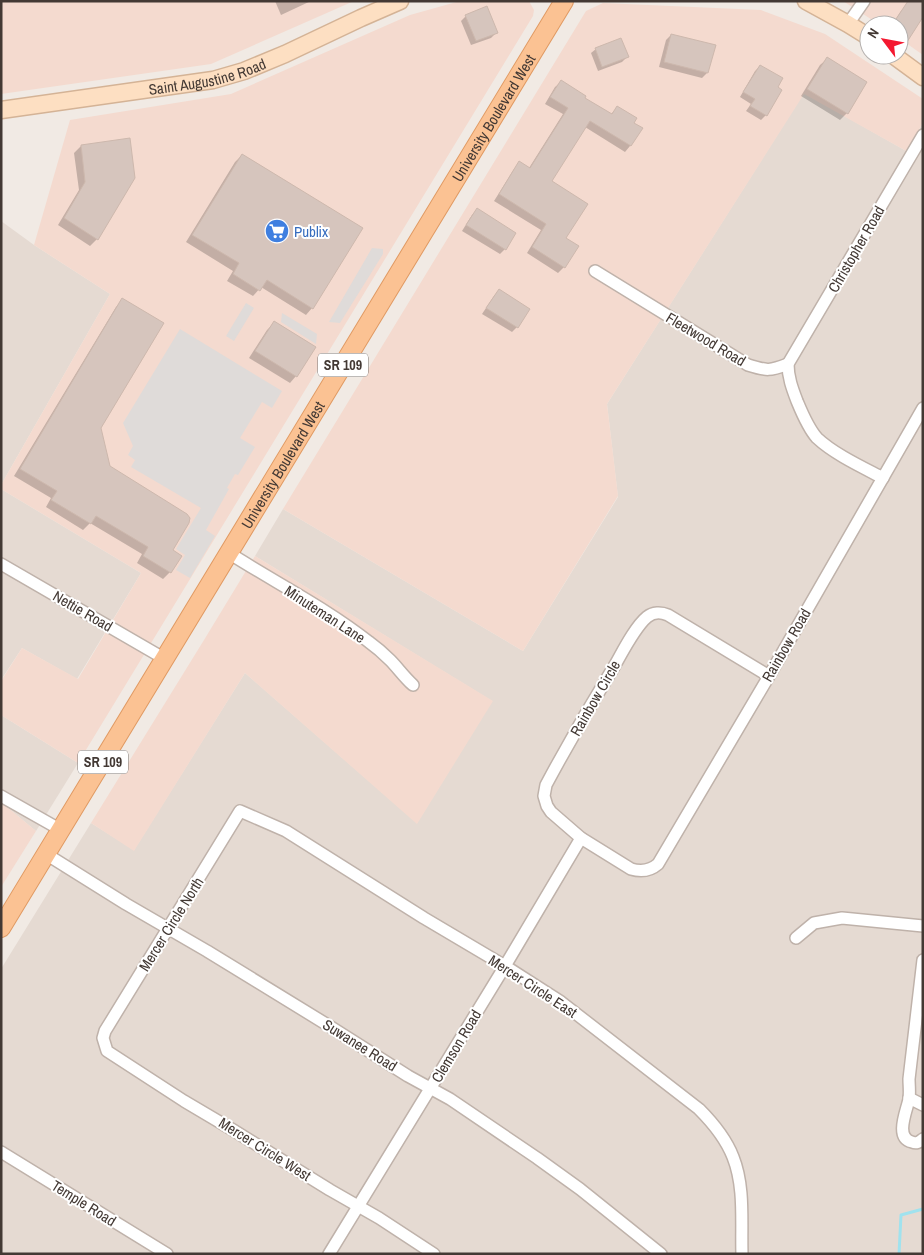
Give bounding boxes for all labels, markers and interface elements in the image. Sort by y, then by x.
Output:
north arrow [859,15,909,65]
text: N [863,25,883,41]
street label: University Boulevard West [446,50,540,185]
street label: Saint Augustine Road [147,53,269,100]
street label: Christopher Road [823,202,889,296]
supermarket icon: Publix [264,218,290,244]
place label: Publix [294,221,329,242]
street label: Fleetwood Road [662,307,750,371]
road number: SR 109 [318,354,368,376]
street label: University Boulevard West [236,397,329,532]
street label: Minuteman Lane [281,580,370,648]
street label: Nettie Road [49,585,117,637]
street label: Rainbow Road [757,605,815,685]
street label: Rainbow Circle [565,656,625,740]
road number: SR 109 [78,750,128,774]
street label: Mercer Circle North [134,873,208,975]
street label: Mercer Circle East [485,949,582,1023]
street label: Clemson Road [426,1006,486,1086]
street label: Suwanee Road [319,1014,401,1076]
street label: Mercer Circle West [215,1112,316,1186]
street label: Temple Road [48,1175,120,1231]

